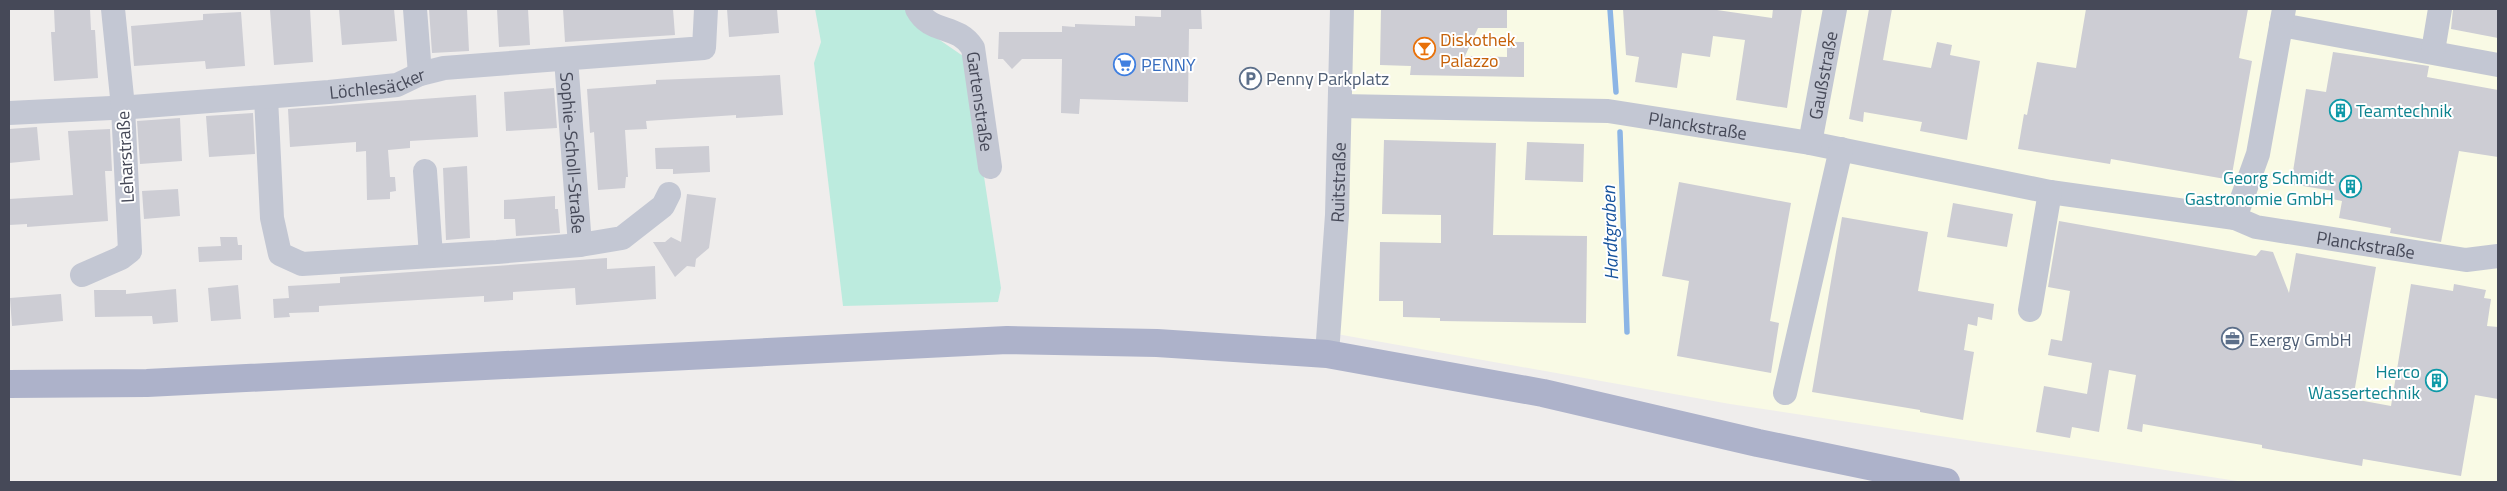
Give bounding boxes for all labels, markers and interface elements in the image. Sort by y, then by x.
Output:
place label: Diskothek Palazzo [1440,26,1516,74]
street label: Gaußstraße [1801,29,1844,122]
bar icon: Diskothek Palazzo [1412,37,1436,61]
street label: Gartenstraße [960,50,1001,153]
place label: PENNY [1141,51,1196,78]
supermarket icon: PENNY [1113,52,1137,76]
street label: Löchlesäcker [328,60,427,105]
place label: Penny Parkplatz [1266,65,1389,92]
parking icon: Penny Parkplatz [1238,66,1262,90]
street label: Sophie-Scholl-Straße [554,71,593,235]
place label: Teamtechnik [2356,97,2452,124]
building icon: Teamtechnik [2328,98,2352,122]
street label: Planckstraße [1647,104,1749,146]
street label: Leharstraße [109,110,141,204]
street label: Ruitstraße [1323,142,1352,223]
place label: Georg Schmidt Gastronomie GmbH [2185,164,2335,212]
building icon: Georg Schmidt Gastronomie GmbH [2338,175,2362,199]
water label: Hardtgraben [1593,185,1625,281]
street label: Planckstraße [2315,223,2417,265]
place label: Exergy GmbH [2249,326,2352,353]
office icon: Exergy GmbH [2221,327,2245,351]
place label: Herco Wassertechnik [2308,358,2420,406]
building icon: Herco Wassertechnik [2424,369,2448,393]

